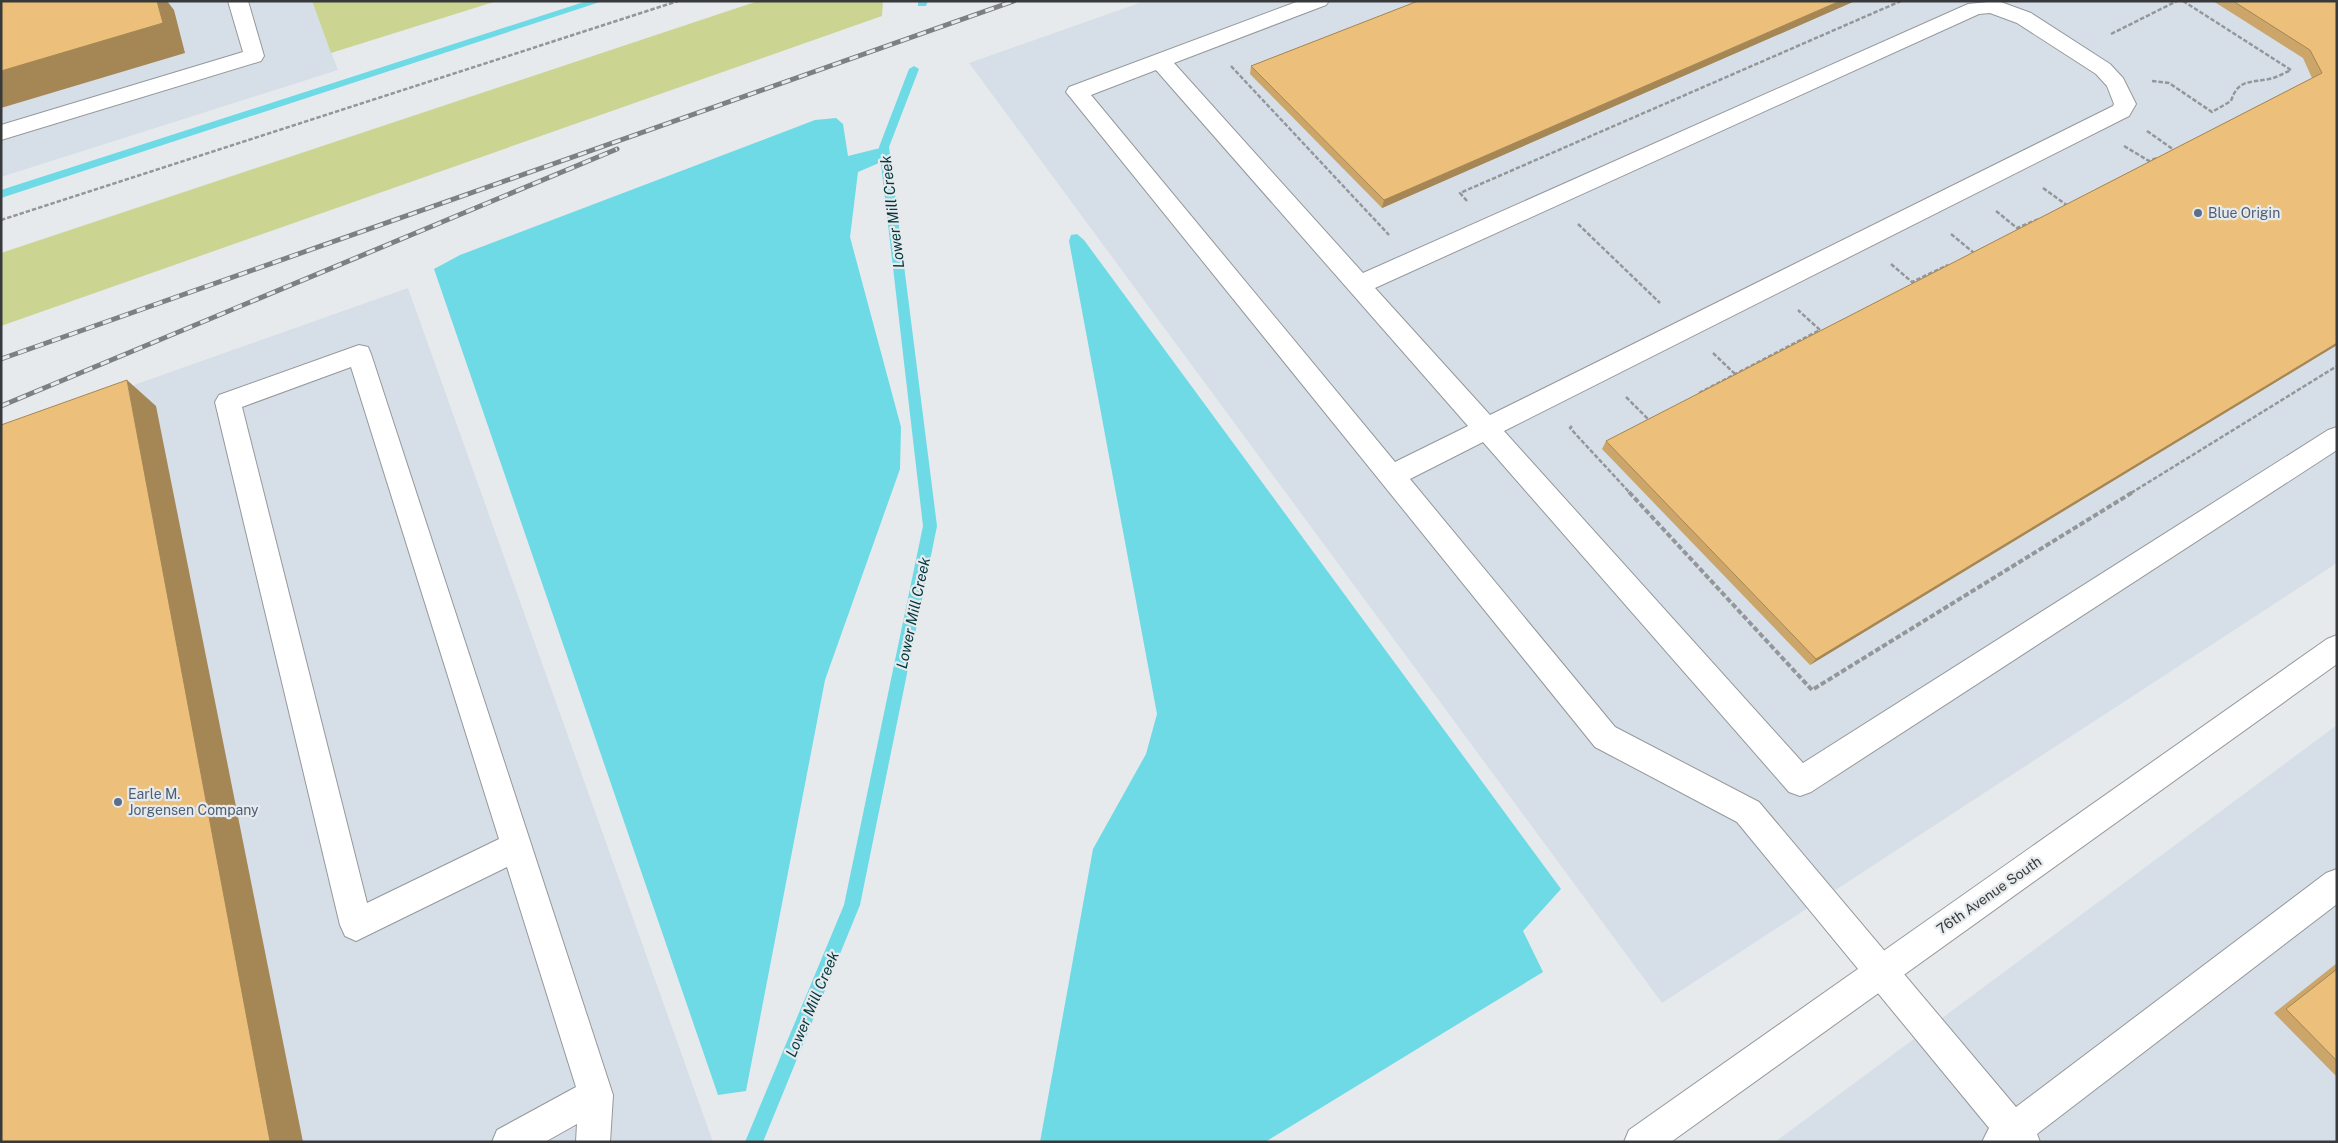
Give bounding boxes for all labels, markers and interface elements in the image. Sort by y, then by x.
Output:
water label: Lower Mill Creek [877,154,907,269]
place label: Blue Origin [2208,205,2280,221]
marker: Blue Origin [2192,207,2204,219]
water label: Lower Mill Creek [893,555,933,670]
place label: Earle M. Jorgensen Company [128,786,259,818]
marker: Earle M. Jorgensen Company [112,796,124,808]
street label: 76th Avenue South [1934,853,2044,937]
water label: Lower Mill Creek [782,948,842,1060]

